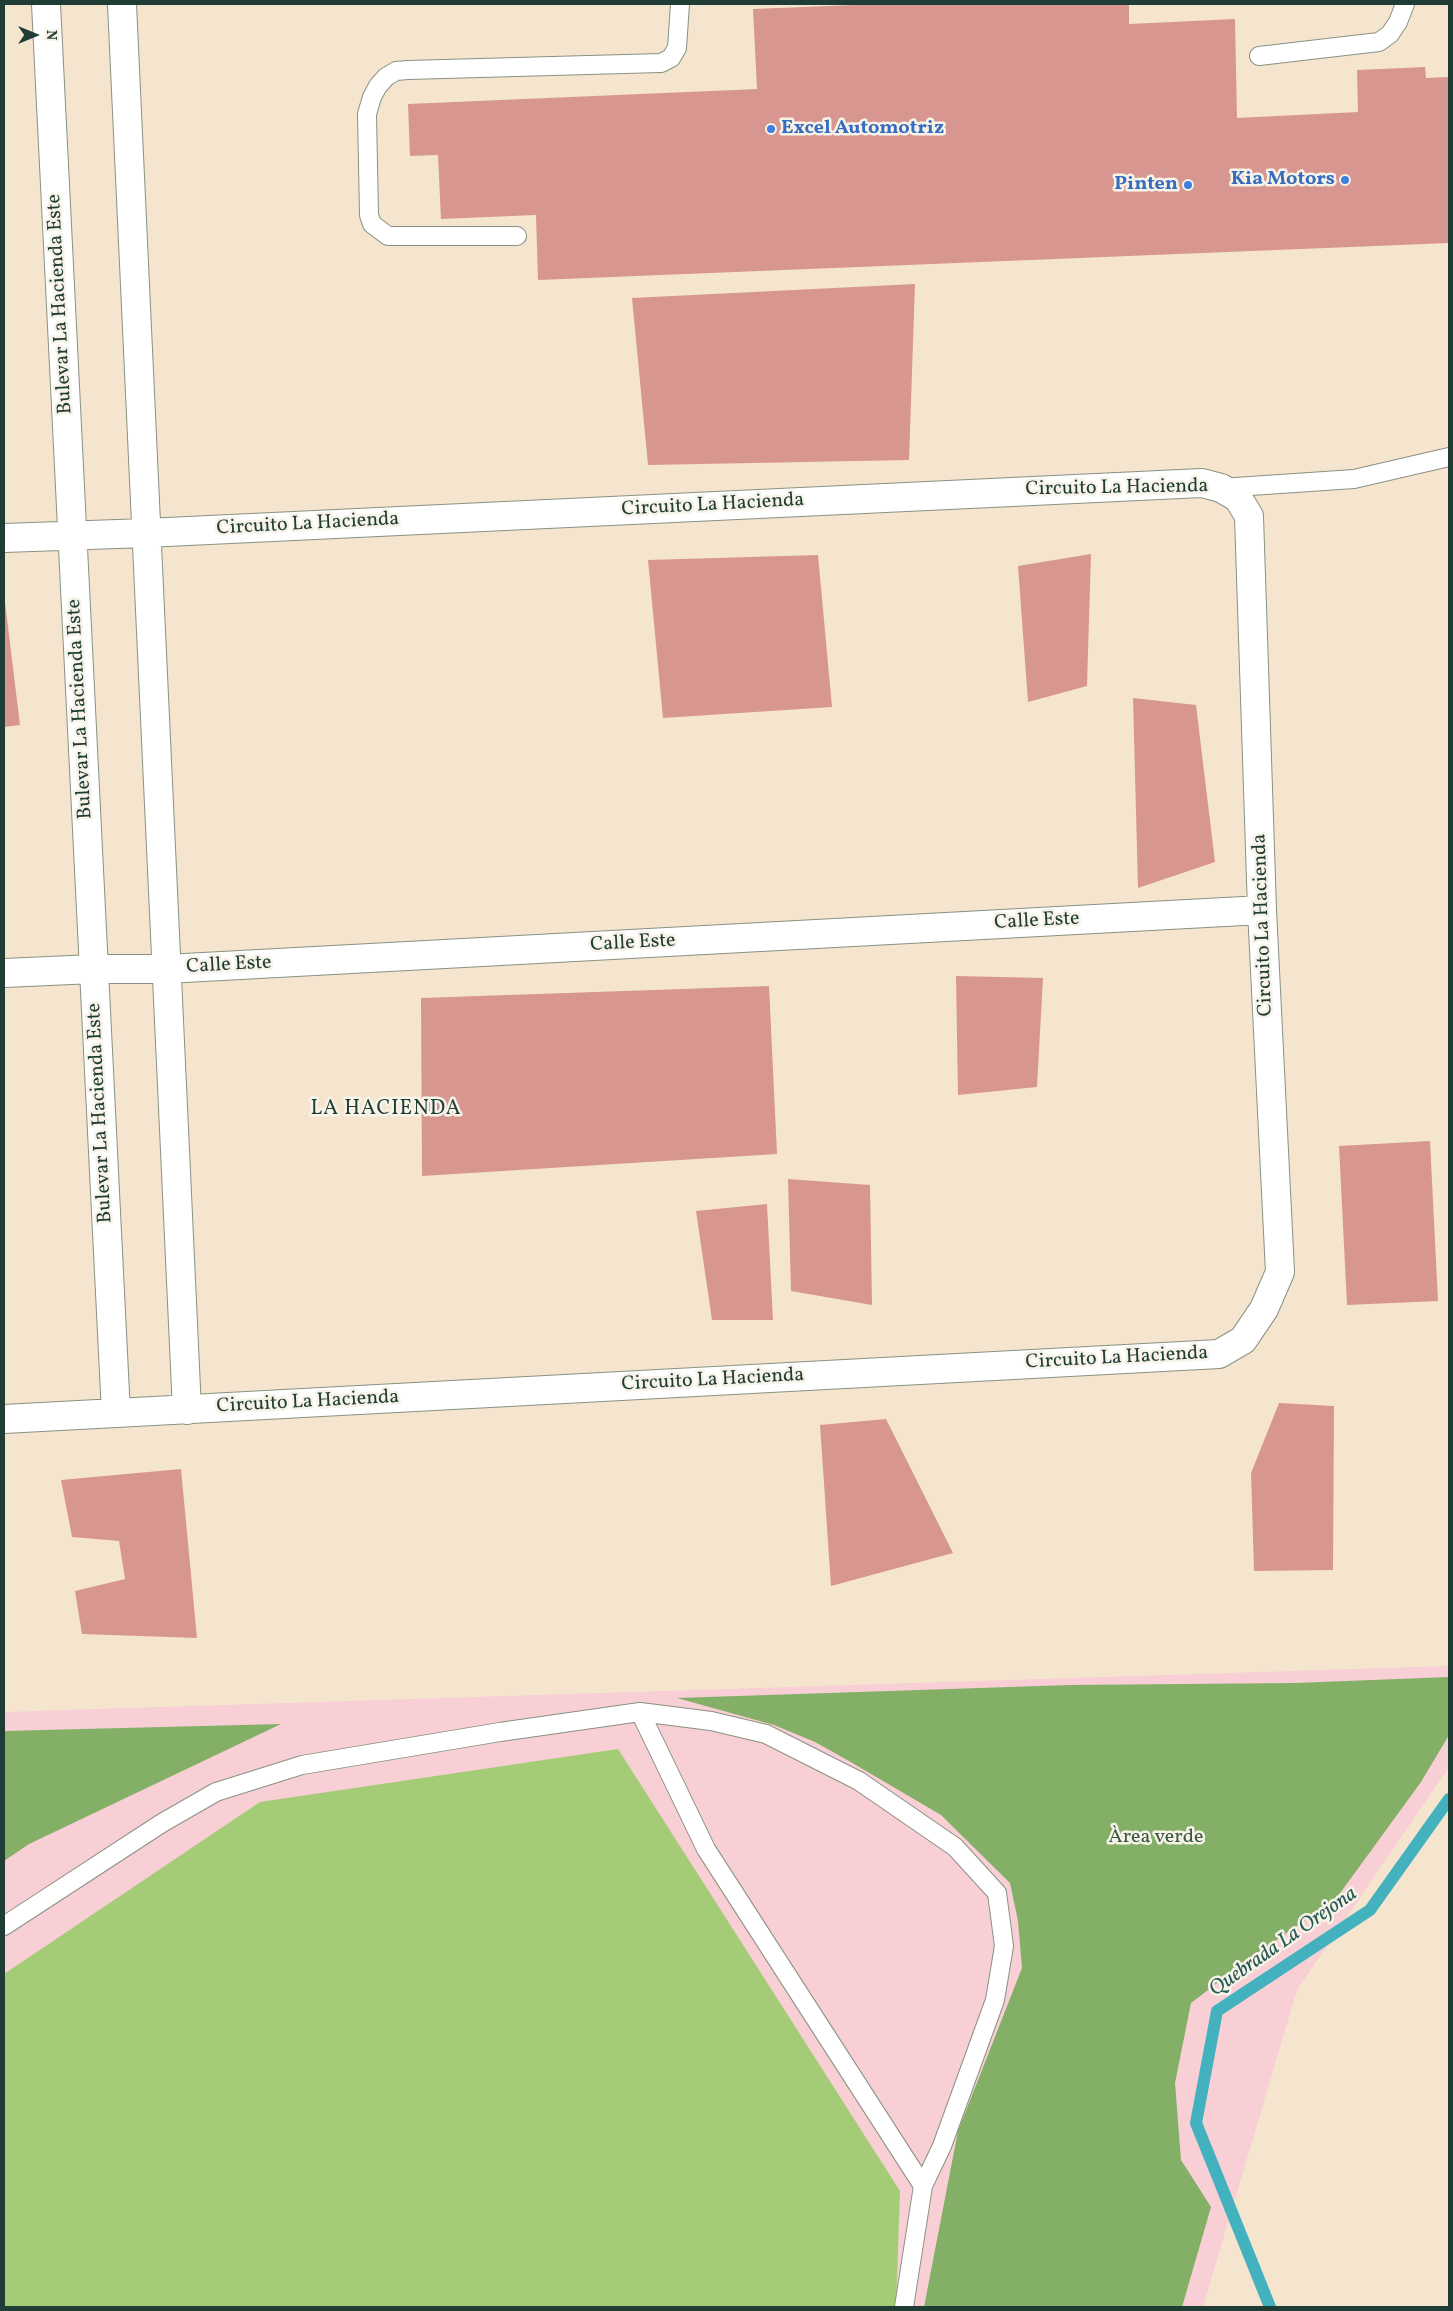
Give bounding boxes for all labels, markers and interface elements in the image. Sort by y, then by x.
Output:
north arrow [10,10,60,60]
text: N [41,30,60,40]
place label: Excel Automotriz [781,117,944,141]
marker: Excel Automotriz [765,123,777,135]
place label: Kia Motors [1231,168,1335,192]
place label: Pinten [1114,173,1178,197]
marker: Kia Motors [1339,174,1351,186]
marker: Pinten [1182,179,1194,191]
street label: Bulevar La Hacienda Este [43,193,79,415]
street label: Circuito La Hacienda [1025,475,1209,503]
street label: Circuito La Hacienda [621,489,805,523]
street label: Circuito La Hacienda [216,508,400,542]
street label: Bulevar La Hacienda Este [63,598,99,820]
street label: Circuito La Hacienda [1249,833,1279,1017]
street label: Calle Este [994,908,1080,936]
street label: Calle Este [590,930,676,958]
street label: Calle Este [186,952,272,980]
street label: Bulevar La Hacienda Este [83,1002,119,1224]
district label: LA HACIENDA [309,1097,463,1123]
street label: Circuito La Hacienda [1025,1342,1209,1376]
street label: Circuito La Hacienda [621,1364,805,1398]
street label: Circuito La Hacienda [216,1386,400,1420]
park label: Àrea verde [1109,1826,1203,1850]
water label: Quebrada La Orejona [1205,1882,1363,2004]

